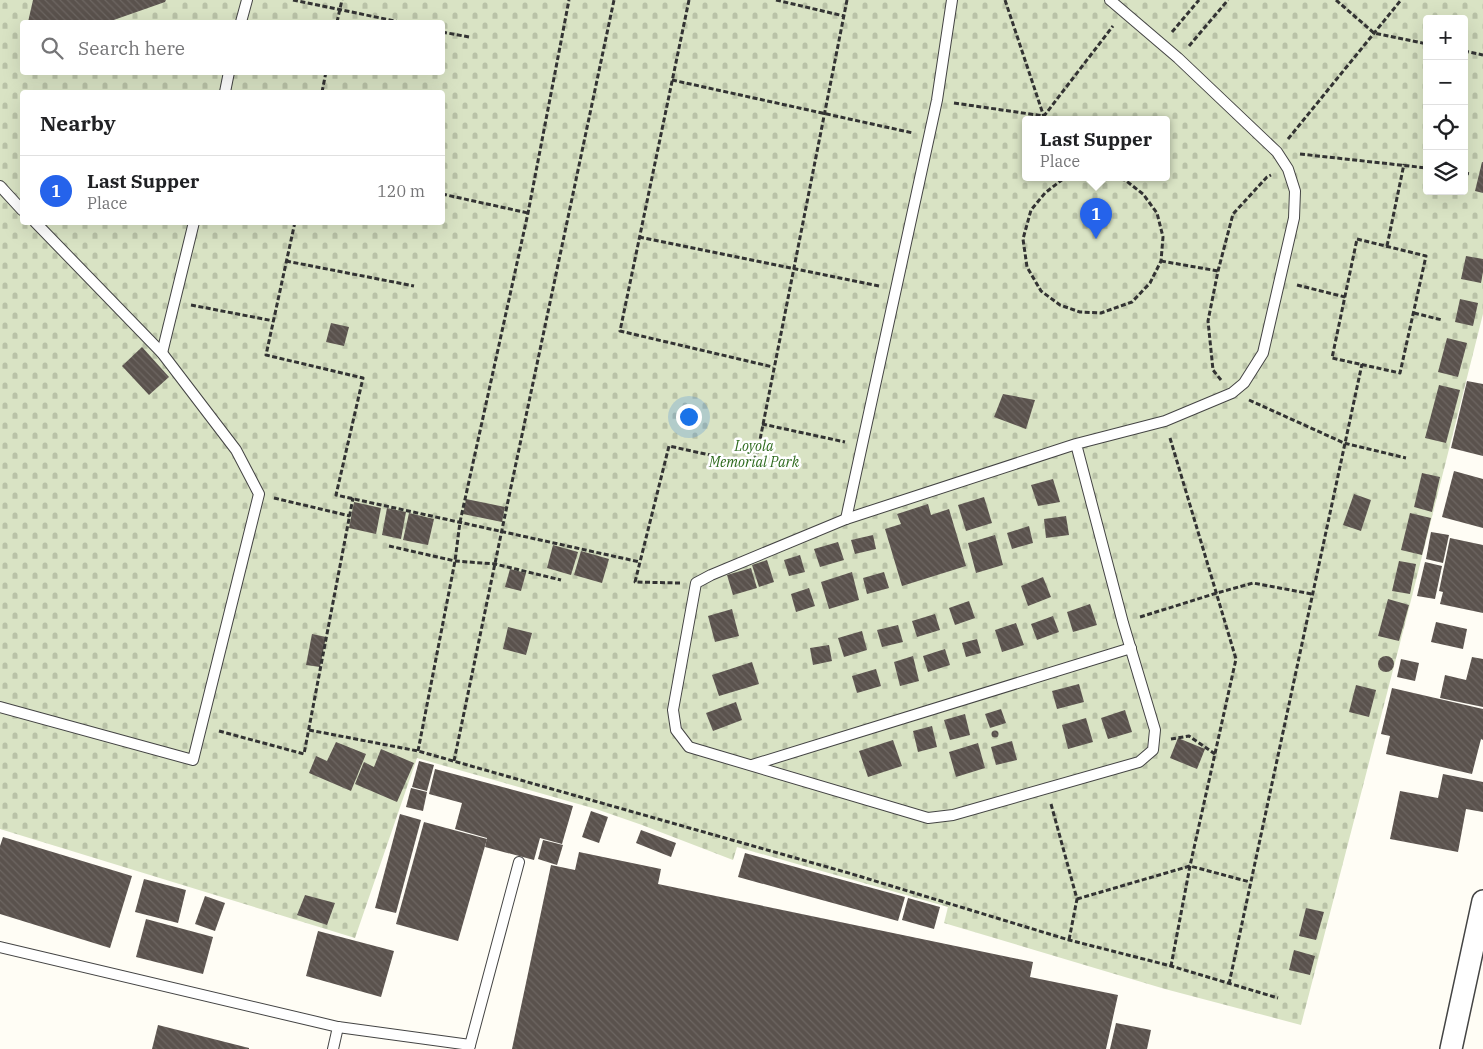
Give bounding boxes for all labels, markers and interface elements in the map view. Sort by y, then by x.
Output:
map controls [1423,15,1468,195]
button: + [1423,15,1468,60]
search box [20,20,445,75]
icon: search [38,34,66,62]
text: Search here [78,36,185,60]
button: − [1423,60,1468,105]
button: locate [1423,105,1468,150]
text: Nearby [40,109,116,137]
popup [1022,116,1170,181]
text: Last Supper [1040,127,1152,151]
button: layers [1423,150,1468,195]
text: Place [1040,151,1080,171]
text: Last Supper [87,169,199,193]
text: 1 [51,181,61,201]
text: 120 m [377,181,425,201]
text: Place [87,193,127,213]
pin: 1 [1080,198,1112,239]
your location [676,404,702,430]
park label: Loyola Memorial Park [708,437,800,471]

